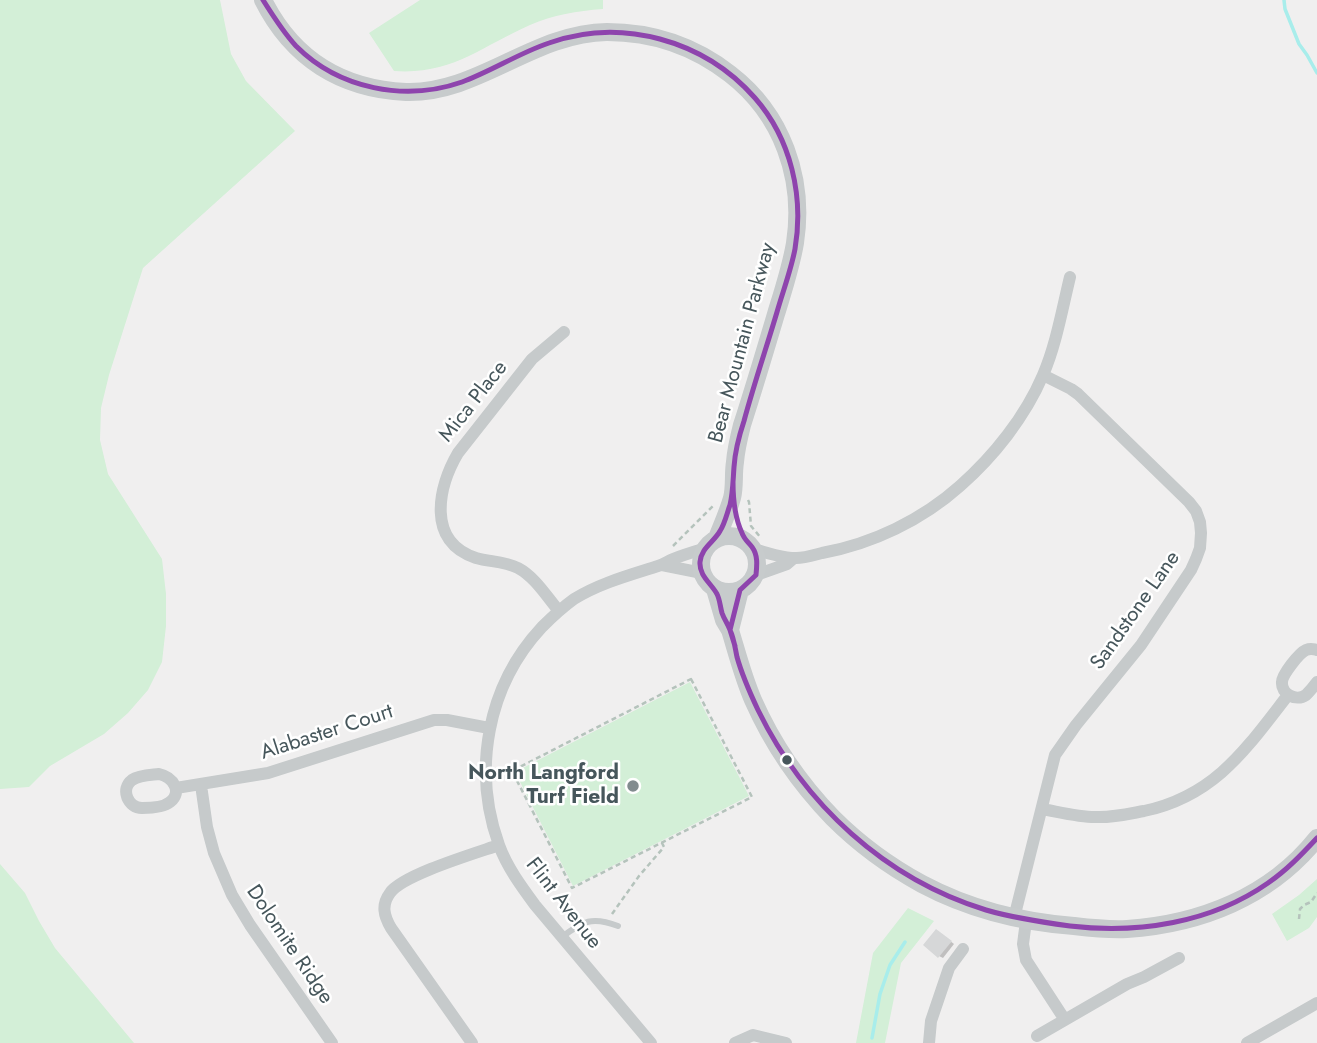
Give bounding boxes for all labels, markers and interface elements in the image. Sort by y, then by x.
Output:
street label: Bear Mountain Parkway [704,240,782,446]
street label: Mica Place [434,356,514,448]
street label: Sandstone Lane [1086,547,1186,675]
street label: Alabaster Court [258,700,396,766]
unlabelled marker [780,753,794,767]
place label: North Langford Turf Field [468,761,619,811]
marker: North Langford Turf Field [625,778,641,794]
street label: Flint Avenue [520,853,606,955]
street label: Dolomite Ridge [240,881,338,1009]

